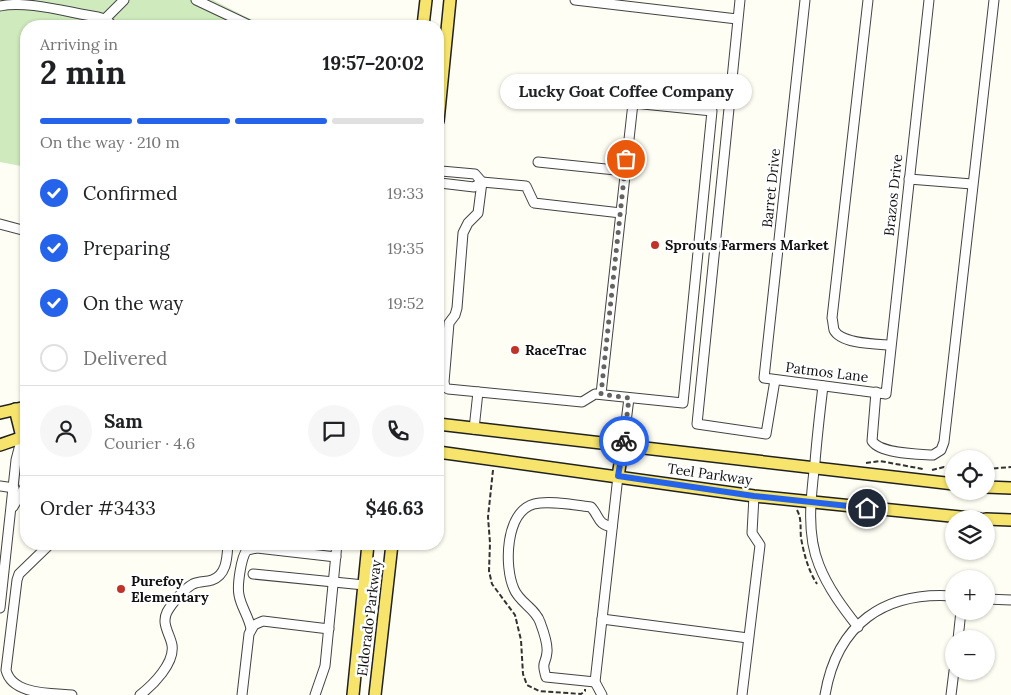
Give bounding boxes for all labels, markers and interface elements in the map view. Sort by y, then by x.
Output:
text: Arriving in [40,34,118,54]
text: 19:57–20:02 [323,51,424,75]
text: 2 min [40,52,126,93]
callout: Lucky Goat Coffee Company [500,74,752,109]
text: Lucky Goat Coffee Company [518,81,734,101]
text: On the way · 210 m [40,132,180,152]
pin [605,138,647,180]
icon: bag [612,145,640,173]
street label: Barret Drive [758,147,784,229]
street label: Brazos Drive [880,153,906,237]
icon: check [40,179,68,207]
text: Confirmed [83,181,178,205]
text: 19:33 [387,183,424,203]
icon: check [40,234,68,262]
text: Preparing [83,236,170,260]
place label: Sprouts Farmers Market [665,236,829,254]
text: 19:35 [387,238,424,258]
marker: Sprouts Farmers Market [649,239,661,251]
icon: check [40,289,68,317]
text: On the way [83,291,183,315]
text: 19:52 [388,293,424,313]
place label: RaceTrac [525,341,587,359]
marker: RaceTrac [509,344,521,356]
text: Delivered [83,346,167,370]
street label: Patmos Lane [784,358,870,386]
button: person [40,405,92,457]
button: chat [308,405,360,457]
button: phone [372,405,424,457]
text: Sam [104,409,143,433]
courier [599,416,649,466]
icon: bike [610,427,638,455]
text: Courier · 4.6 [104,433,195,453]
map controls [945,450,995,680]
button: locate [945,450,995,500]
street label: Teel Parkway [666,459,754,489]
pin [846,487,888,529]
icon: home [853,494,881,522]
text: Order #3433 [40,496,156,520]
text: $46.63 [366,496,424,520]
button: layers [945,510,995,560]
street label: Eldorado Parkway [353,558,385,677]
button: + [945,570,995,620]
place label: Purefoy Elementary [131,572,209,606]
marker: Purefoy Elementary [115,583,127,595]
button: − [945,630,995,680]

